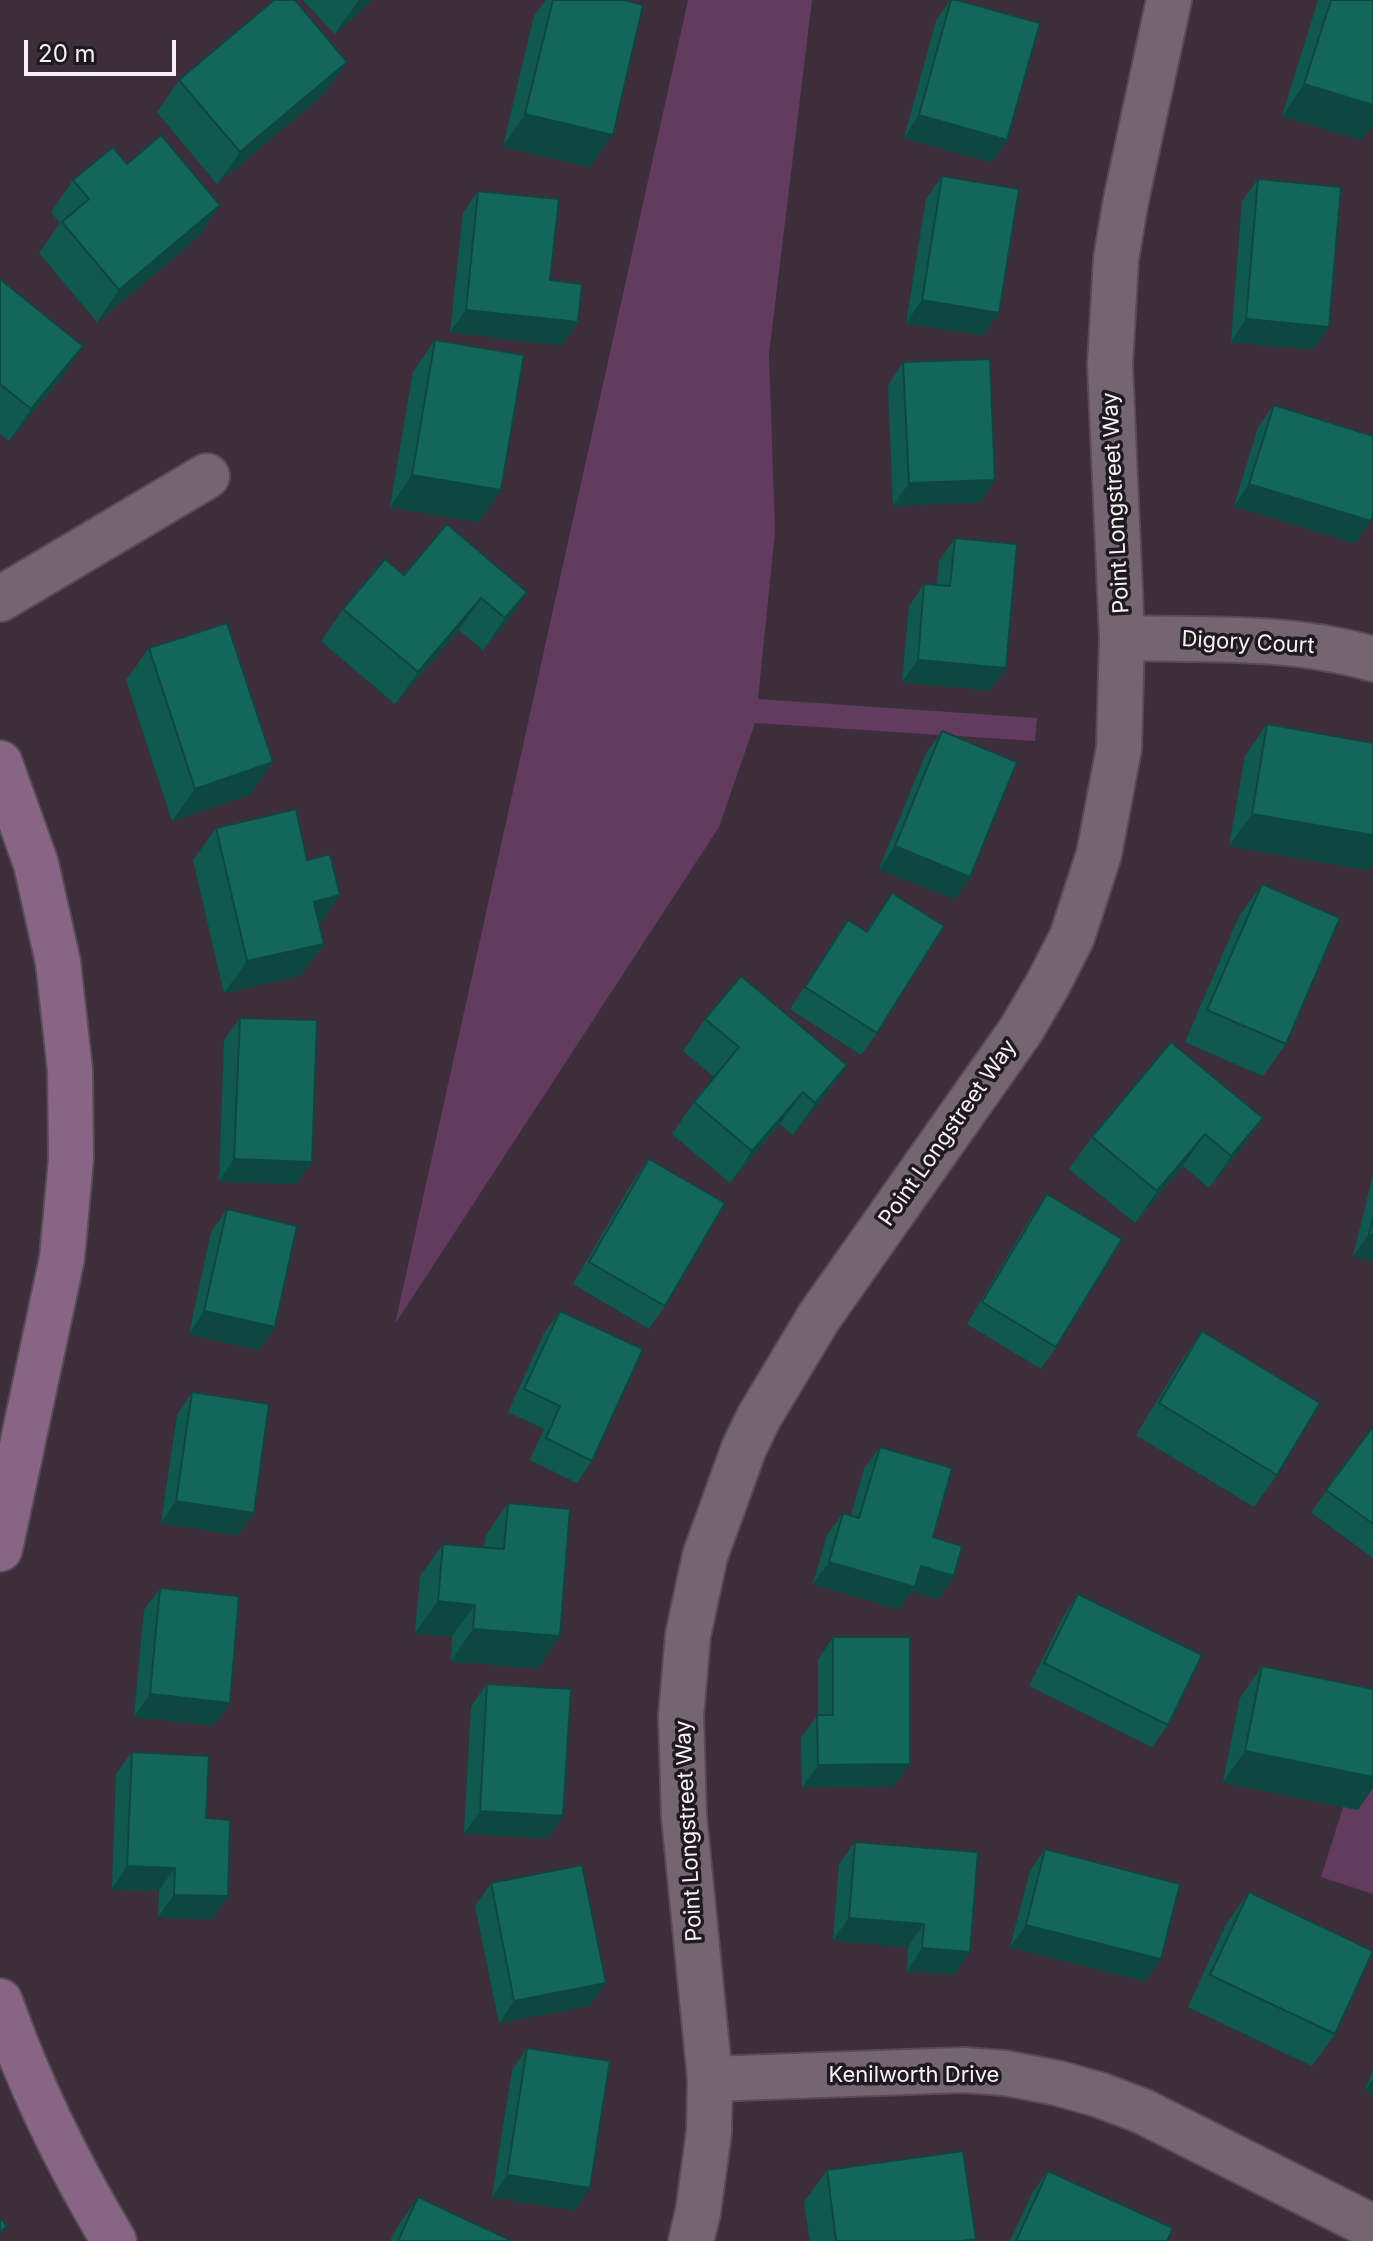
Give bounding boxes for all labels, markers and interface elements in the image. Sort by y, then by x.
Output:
scale bar [28,24,180,74]
text: 20 m [38,39,96,68]
street label: Point Longstreet Way [1097,392,1135,614]
street label: Digory Court [1181,626,1315,660]
street label: Point Longstreet Way [874,1035,1022,1231]
street label: Point Longstreet Way [670,1720,708,1942]
street label: Kenilworth Drive [829,2062,999,2088]

